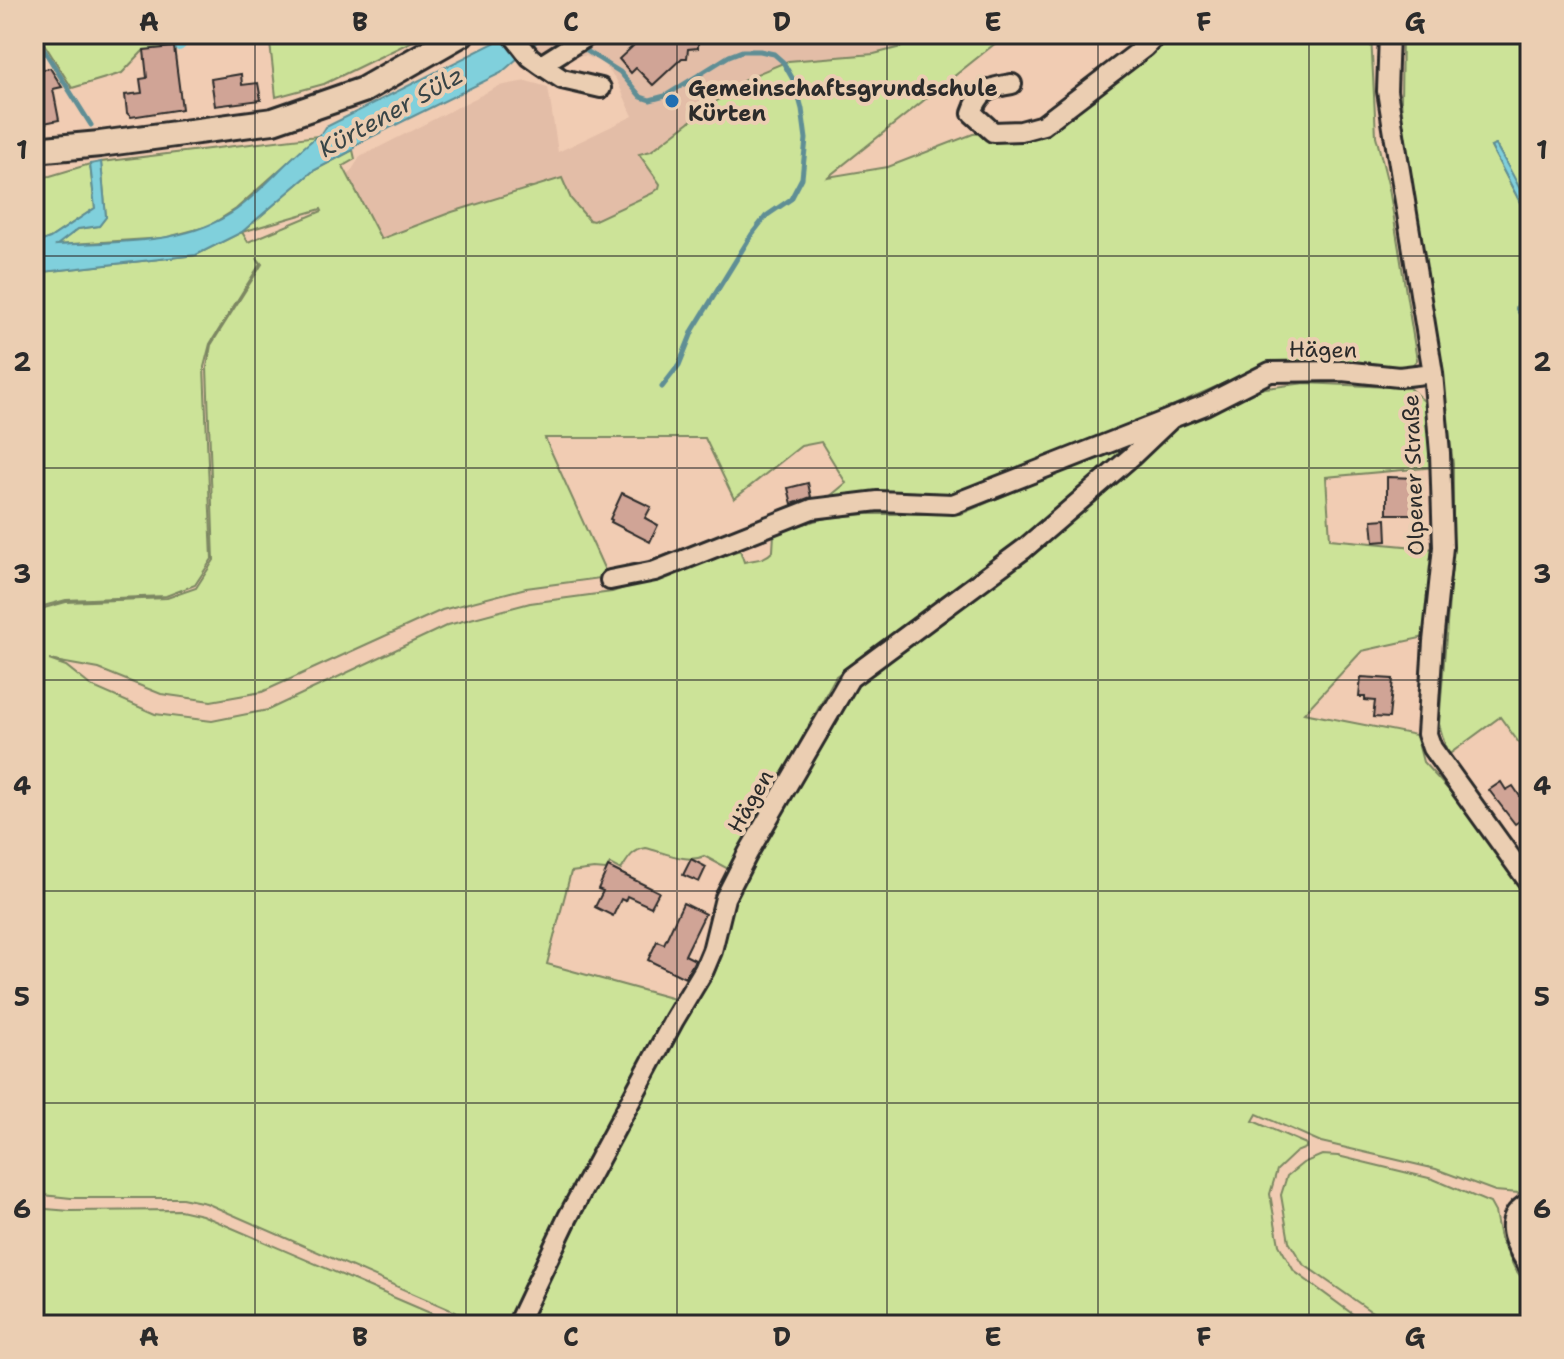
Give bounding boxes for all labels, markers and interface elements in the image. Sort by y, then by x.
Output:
text: A [139,4,159,39]
text: B [352,4,368,39]
text: C [563,4,579,39]
text: D [773,4,791,39]
text: E [984,4,1002,39]
text: F [1196,4,1212,39]
text: G [1405,4,1426,39]
water label: Kürtener Sülz [313,59,469,165]
place label: Gemeinschaftsgrundschule Kürten [688,74,998,128]
marker: Gemeinschaftsgrundschule Kürten [663,92,681,110]
text: 1 [16,132,28,167]
text: 1 [1536,132,1548,167]
street label: Hägen [1289,334,1357,365]
text: 2 [13,344,31,379]
text: 2 [1533,344,1551,379]
street label: Olpener Straße [1396,394,1431,556]
text: 3 [13,556,31,591]
text: 3 [1533,556,1551,591]
street label: Hägen [721,764,780,838]
text: 4 [13,768,31,803]
text: 4 [1533,768,1551,803]
text: 5 [14,979,30,1014]
text: 5 [1534,979,1550,1014]
text: 6 [13,1191,31,1226]
text: 6 [1533,1191,1551,1226]
text: A [139,1319,159,1354]
text: B [352,1319,368,1354]
text: C [563,1319,579,1354]
text: D [773,1319,791,1354]
text: E [984,1319,1002,1354]
text: F [1196,1319,1212,1354]
text: G [1405,1319,1426,1354]

